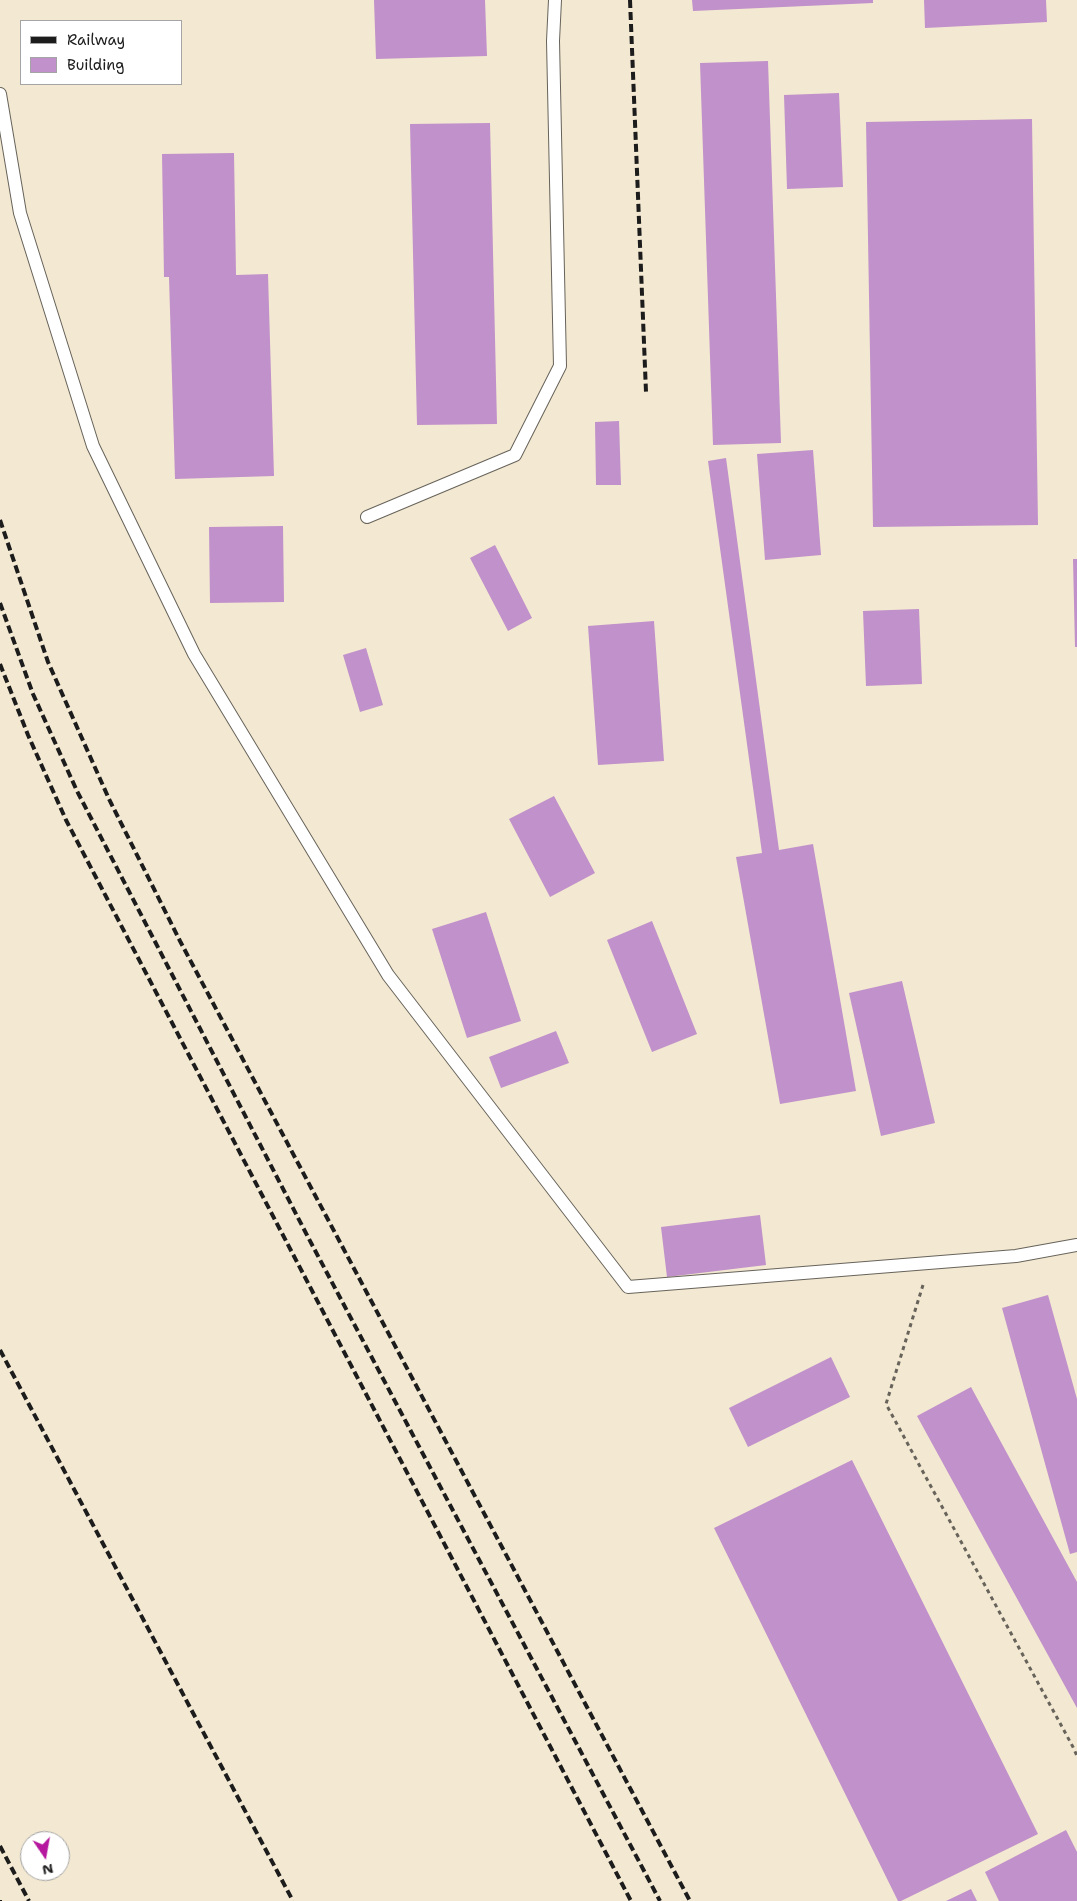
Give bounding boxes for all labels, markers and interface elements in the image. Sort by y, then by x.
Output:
legend [20,20,182,85]
text: Railway [67,30,125,50]
text: Building [67,55,124,75]
north arrow [20,1831,70,1881]
text: N [41,1860,55,1880]

